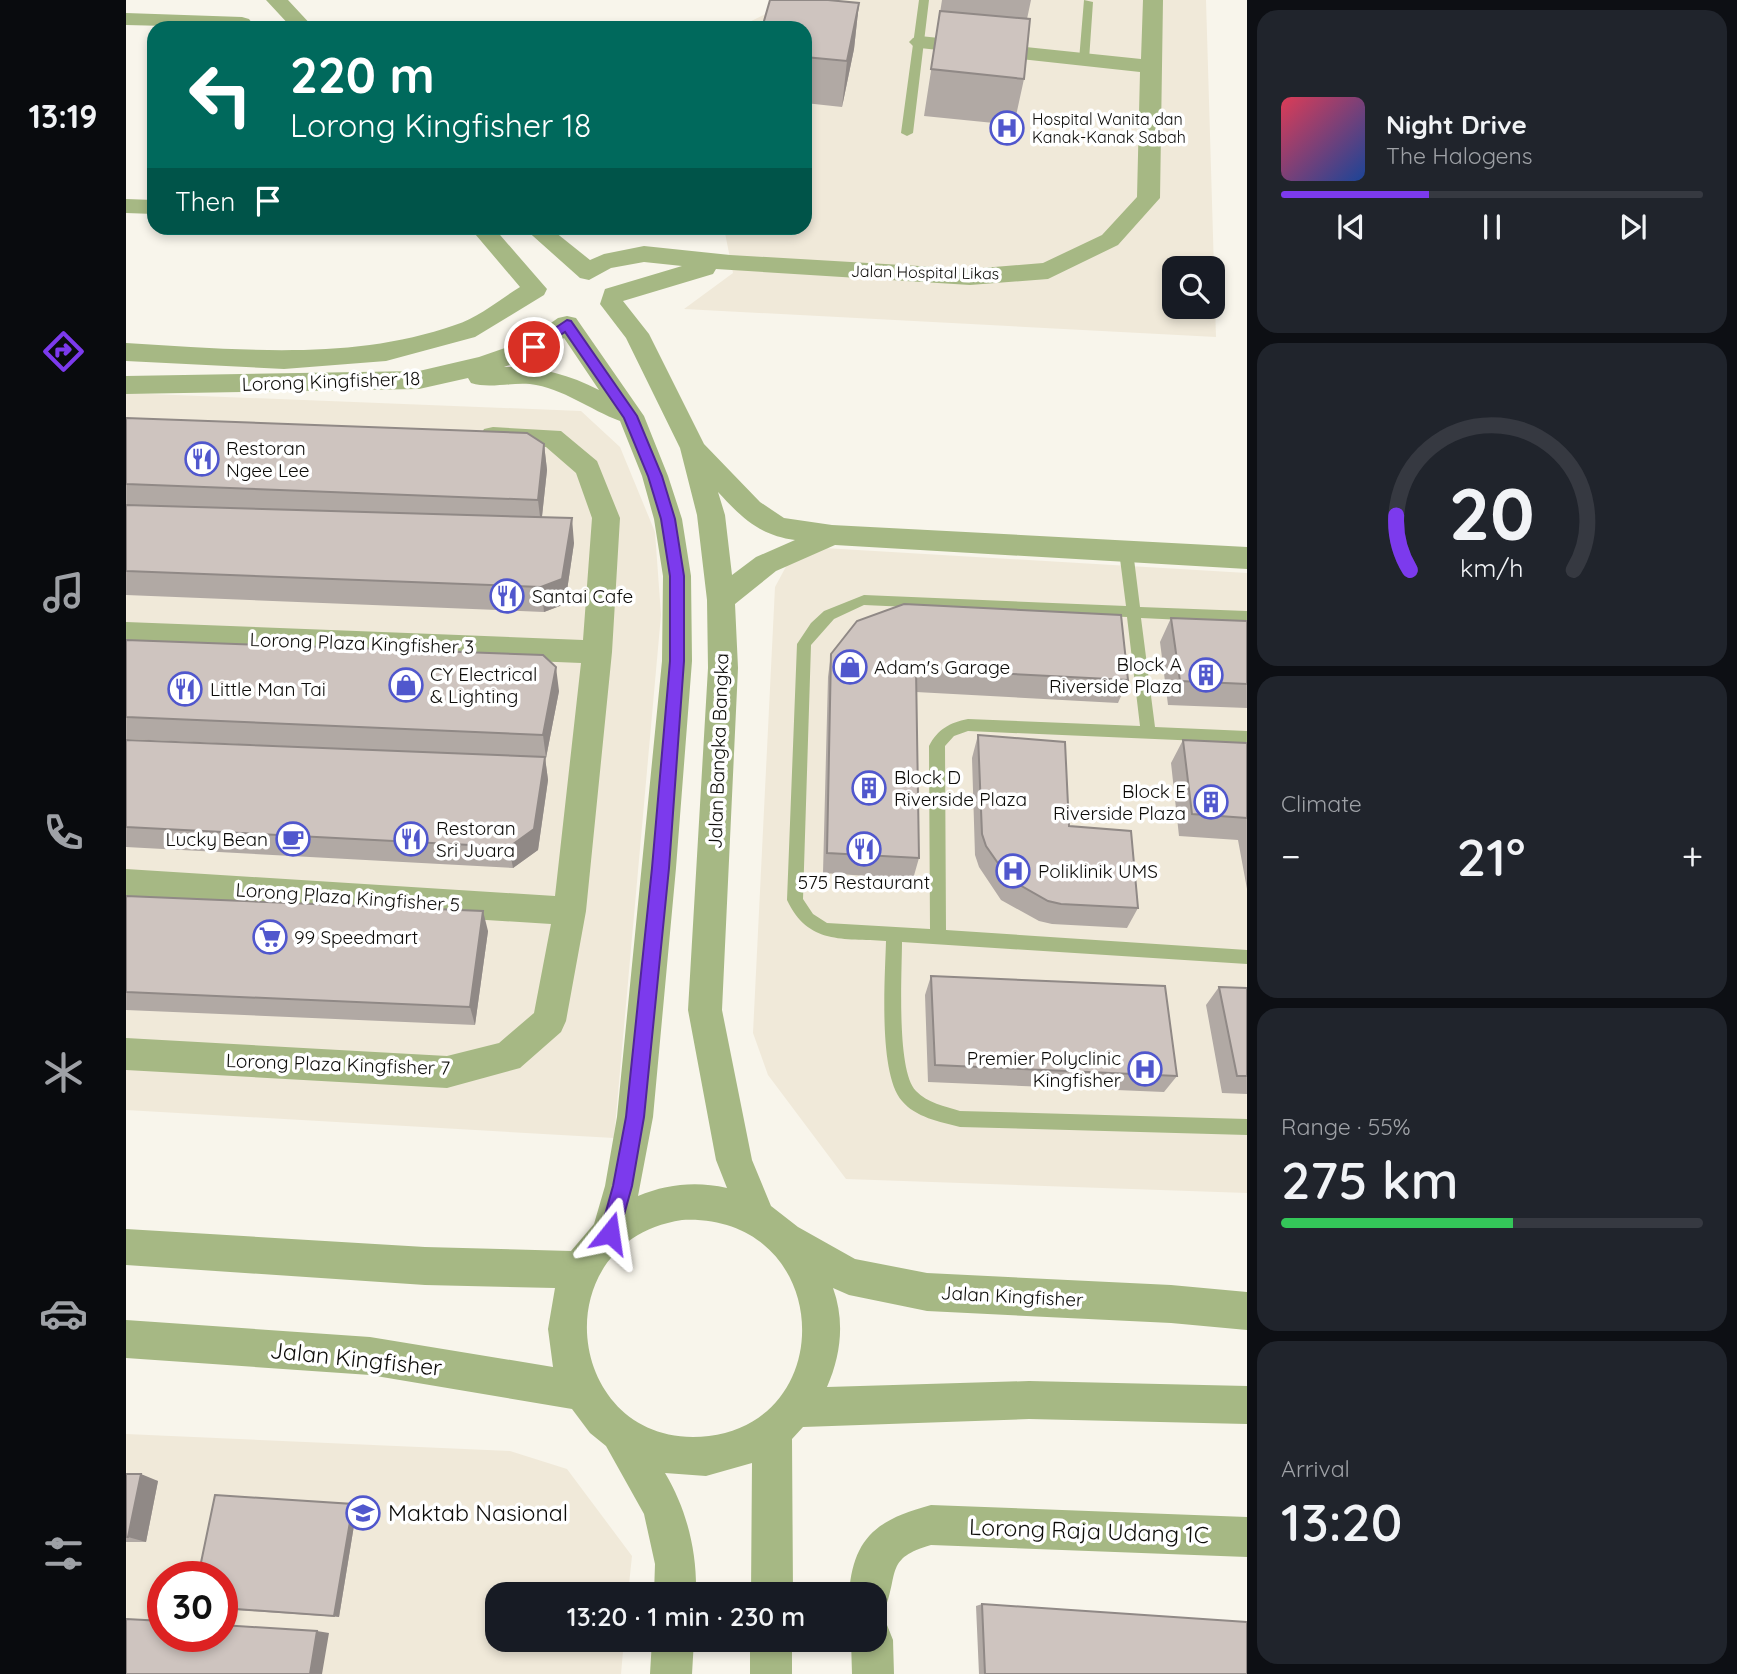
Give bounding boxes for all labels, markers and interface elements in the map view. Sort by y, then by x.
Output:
text: 220 m [290,44,435,105]
icon: left [175,49,266,140]
text: 13:19 [29,96,98,136]
text: Lorong Kingfisher 18 [290,105,591,145]
text: Night Drive [1386,108,1527,141]
hospital icon: Hospital Wanita dan Kanak-Kanak Sabah [988,109,1026,147]
place label: Hospital Wanita dan Kanak-Kanak Sabah [1032,109,1186,147]
text: The Halogens [1386,141,1533,170]
icon: arrive [249,182,287,220]
text: Then [175,185,235,218]
icon: previous [1332,208,1370,246]
icon: pause [1473,208,1511,246]
icon: next [1614,208,1652,246]
map controls [1162,256,1225,319]
button: search [1162,256,1225,319]
street label: Jalan Hospital Likas [851,261,999,283]
pin [504,317,564,377]
icon: directions [39,327,88,376]
icon: arrive [515,328,553,366]
street label: Lorong Kingfisher 18 [241,366,421,396]
place label: Restoran Ngee Lee [226,436,310,482]
restaurant icon: Restoran Ngee Lee [183,440,221,478]
text: 20 [1449,468,1535,559]
text: km/h [1460,552,1524,583]
icon: music [39,568,88,617]
restaurant icon: Santai Cafe [488,577,526,615]
place label: Santai Cafe [532,584,633,608]
street label: Lorong Plaza Kingfisher 3 [249,627,475,659]
shop icon: Adam's Garage [831,648,869,686]
place label: Block A Riverside Plaza [1049,652,1182,698]
street label: Jalan Bangka Bangka [703,653,733,849]
place label: Adam's Garage [874,655,1010,679]
building icon: Block A Riverside Plaza [1187,656,1225,694]
place label: CY Electrical & Lighting [430,662,537,708]
shop icon: CY Electrical & Lighting [387,666,425,704]
restaurant icon: Little Man Tai [166,670,204,708]
place label: Little Man Tai [210,677,326,701]
place label: Block D Riverside Plaza [894,765,1027,811]
building icon: Block D Riverside Plaza [850,769,888,807]
place label: Block E Riverside Plaza [1053,779,1186,825]
building icon: Block E Riverside Plaza [1192,783,1230,821]
text: Climate [1281,789,1362,818]
icon: phone [39,808,88,857]
place label: Restoran Sri Juara [436,816,516,862]
cafe icon: Lucky Bean [274,820,312,858]
restaurant icon: Restoran Sri Juara [392,820,430,858]
text: 21° [1457,824,1525,889]
place label: Lucky Bean [165,827,268,851]
restaurant icon: 575 Restaurant [845,830,883,868]
text: − [1281,832,1301,880]
text: + [1682,832,1703,880]
hospital icon: Poliklinik UMS [994,852,1032,890]
place label: Poliklinik UMS [1038,859,1158,883]
place label: 575 Restaurant [798,870,930,894]
street label: Lorong Plaza Kingfisher 5 [235,877,461,917]
supermarket icon: 99 Speedmart [251,918,289,956]
place label: 99 Speedmart [294,925,418,949]
place label: Premier Polyclinic Kingfisher [967,1046,1122,1092]
icon: climate [39,1048,88,1097]
street label: Lorong Plaza Kingfisher 7 [226,1048,451,1080]
hospital icon: Premier Polyclinic Kingfisher [1126,1050,1164,1088]
text: Range · 55% [1281,1112,1411,1141]
text: 275 km [1281,1147,1459,1212]
position arrow [573,1196,647,1270]
street label: Jalan Kingfisher [940,1280,1085,1312]
icon: car [39,1289,88,1338]
street label: Jalan Kingfisher [269,1335,444,1382]
text: Arrival [1281,1454,1350,1483]
text: 13:20 [1281,1489,1402,1554]
school or university icon: Maktab Nasional [344,1494,382,1532]
place label: Maktab Nasional [388,1498,568,1527]
street label: Lorong Raja Udang 1C [969,1512,1209,1549]
icon: filters [39,1529,88,1578]
speed limit sign: 30 [147,1561,238,1652]
text: 13:20 · 1 min · 230 m [567,1600,805,1633]

